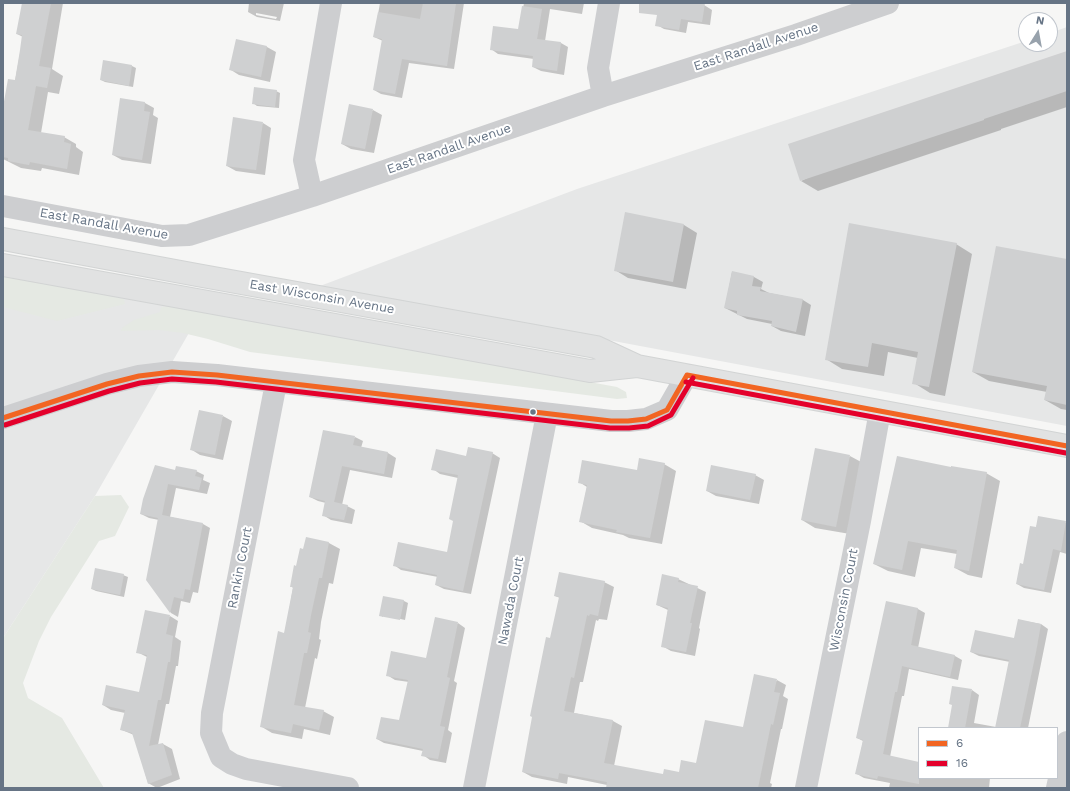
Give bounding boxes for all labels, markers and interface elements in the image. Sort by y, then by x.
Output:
north arrow [1018,12,1058,52]
text: N [1035,14,1045,28]
street label: East Randall Avenue [692,19,820,75]
street label: East Randall Avenue [385,120,513,178]
street label: East Randall Avenue [38,205,170,243]
street label: East Wisconsin Avenue [248,277,396,317]
unlabelled marker [528,407,538,417]
street label: Rankin Court [224,526,256,610]
street label: Wisconsin Court [826,548,862,652]
street label: Nawada Court [495,555,527,647]
legend [918,727,1058,779]
text: 6 [956,736,963,750]
text: 16 [956,756,968,770]

